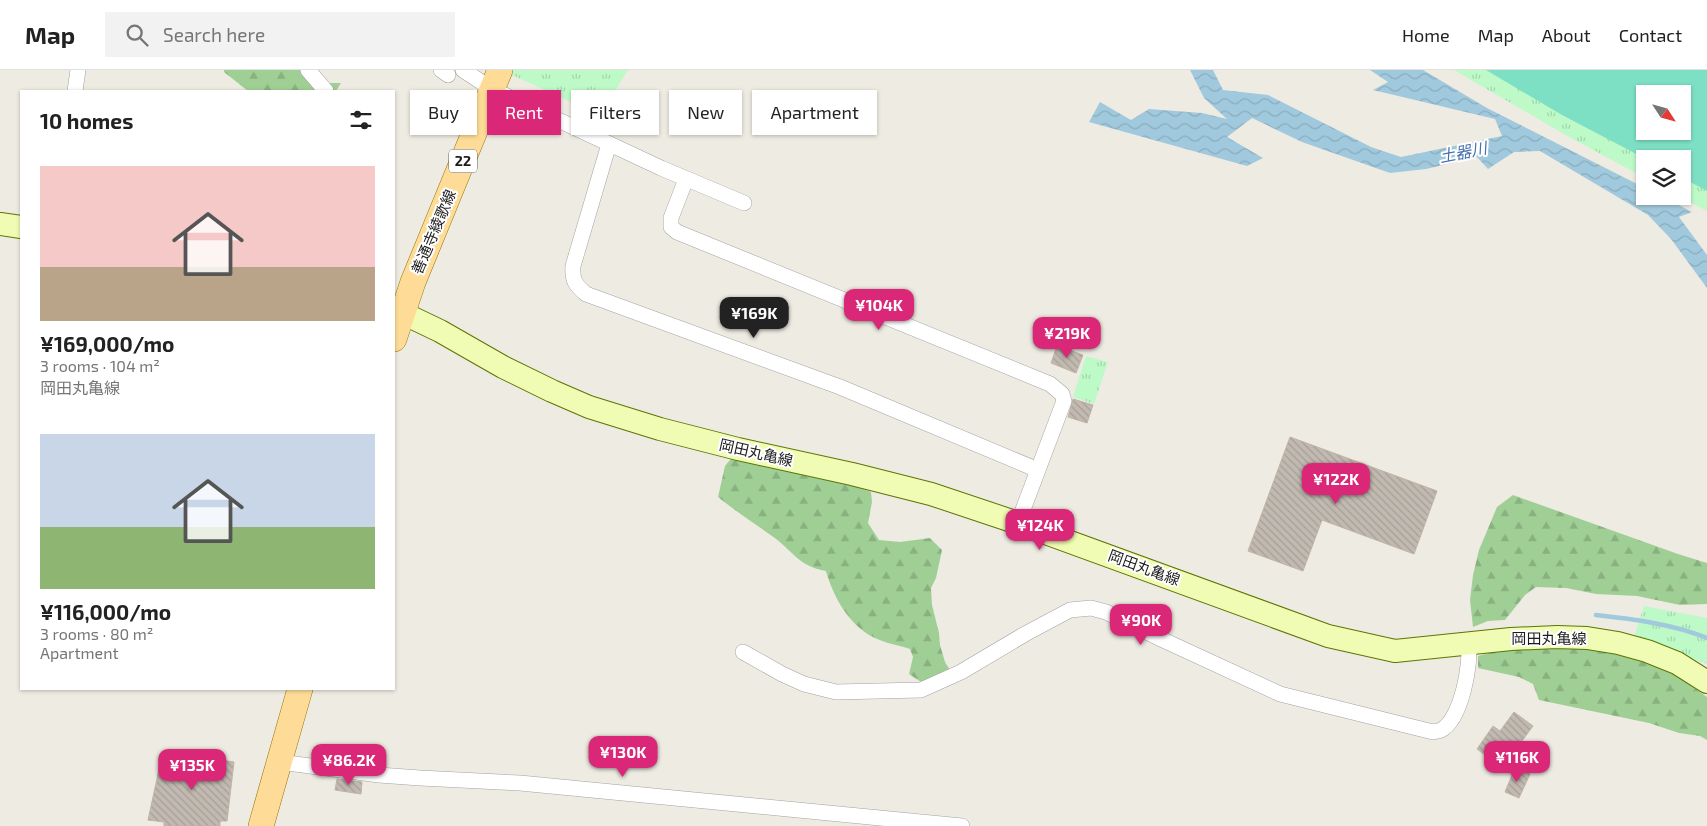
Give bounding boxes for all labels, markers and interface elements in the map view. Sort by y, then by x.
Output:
search box [105,12,455,57]
text: Map [25,20,75,49]
icon: search [123,21,151,49]
text: Search here [163,23,265,46]
text: Home [1402,24,1450,46]
text: Map [1478,24,1514,46]
text: About [1542,24,1591,46]
text: Contact [1619,24,1682,46]
north arrow [1636,85,1691,140]
map controls [1636,85,1691,205]
chip: Buy [410,90,477,135]
chip: Rent [487,90,561,135]
chip: Filters [571,90,659,135]
chip: New [669,90,742,135]
chip: Apartment [752,90,877,135]
icon: filters [347,106,375,134]
text: 10 homes [40,108,133,133]
water label: 土器川 [1438,137,1490,165]
road number: 22 [449,150,477,172]
button: layers [1636,150,1691,205]
street label: 善通寺綾歌線 [407,187,459,277]
icon: home [163,199,253,289]
pin: ¥104K [844,288,914,331]
text: ¥104K [855,295,903,314]
pin: ¥169K [719,296,789,339]
text: ¥169K [731,303,777,322]
pin: ¥219K [1032,316,1102,359]
text: ¥219K [1044,323,1090,342]
text: ¥169,000/mo [40,331,174,356]
text: 3 rooms · 104 m² [40,356,160,375]
text: 岡田丸亀線 [40,378,120,397]
street label: 岡田丸亀線 [718,435,795,469]
pin: ¥122K [1301,462,1371,505]
icon: home [163,466,253,556]
text: ¥122K [1313,469,1359,488]
pin: ¥124K [1005,508,1075,551]
text: ¥124K [1016,515,1064,534]
street label: 岡田丸亀線 [1106,546,1183,588]
text: ¥116,000/mo [40,599,171,624]
pin: ¥90K [1111,604,1171,646]
text: ¥90K [1121,610,1161,629]
text: 3 rooms · 80 m² [40,624,153,643]
street label: 岡田丸亀線 [1511,629,1587,647]
text: Apartment [40,643,119,662]
pin: ¥130K [588,736,658,778]
pin: ¥116K [1482,740,1552,783]
text: ¥130K [600,742,646,761]
pin: ¥86.2K [308,744,390,786]
text: ¥116K [1495,747,1539,766]
pin: ¥135K [157,748,227,791]
text: ¥86.2K [322,750,376,769]
text: ¥135K [169,755,215,774]

